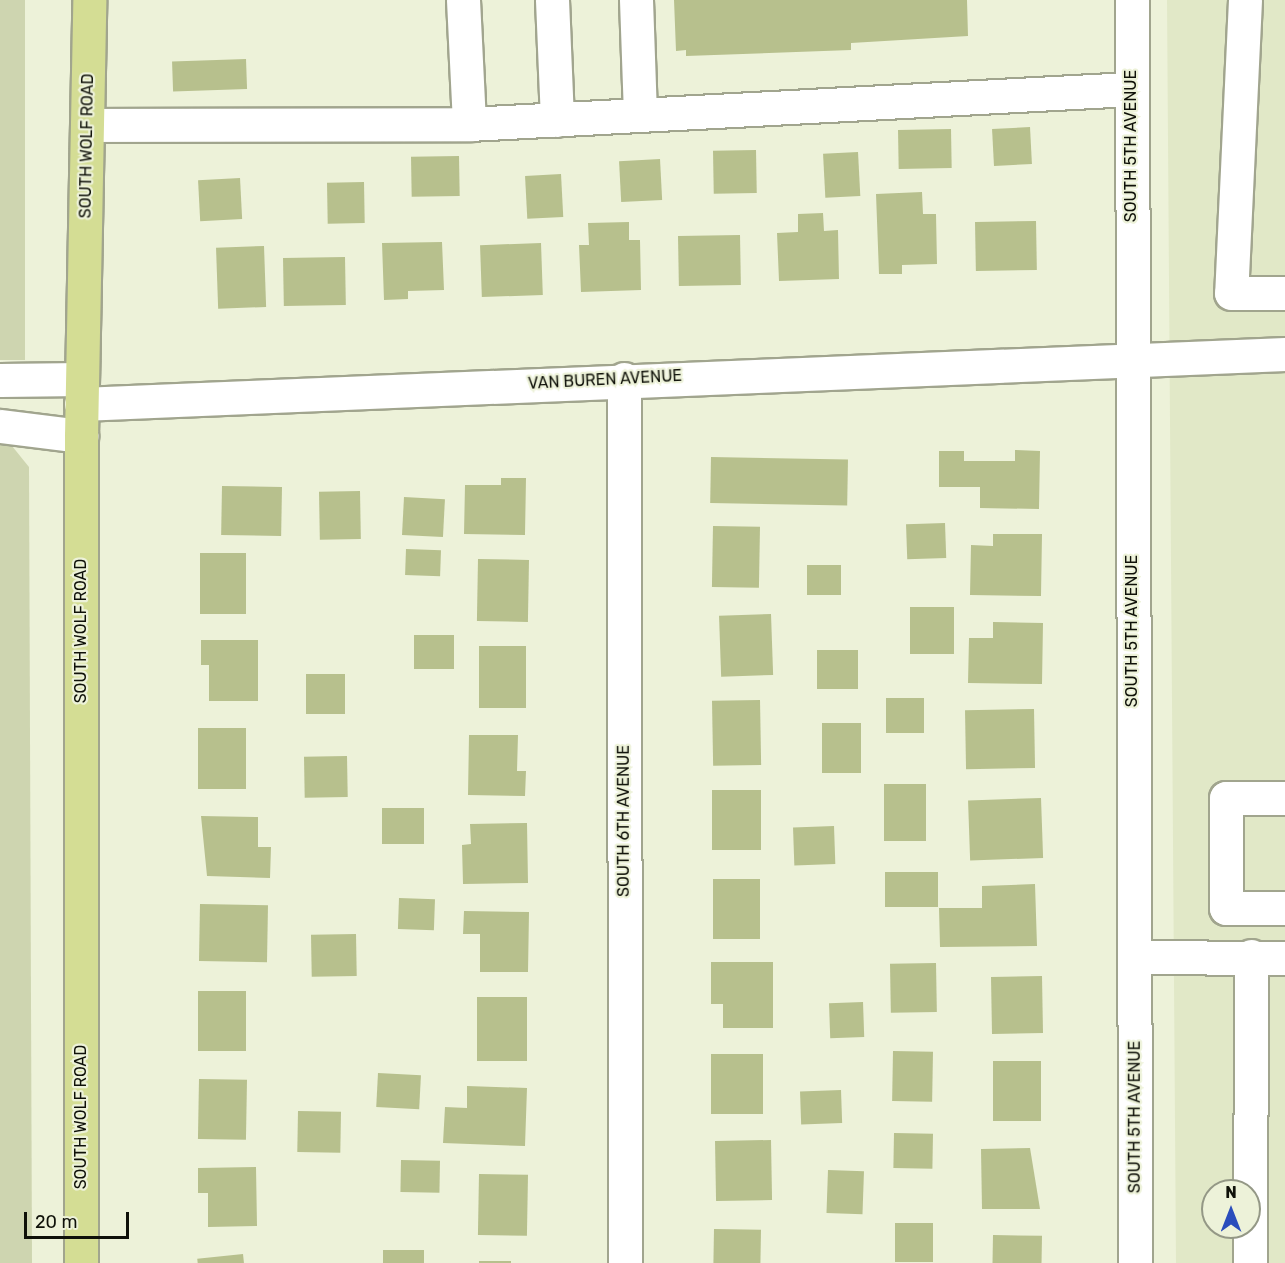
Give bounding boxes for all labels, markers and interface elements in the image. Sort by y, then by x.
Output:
street label: SOUTH 5TH AVENUE [1121,70,1141,222]
street label: SOUTH WOLF ROAD [76,73,98,219]
street label: VAN BUREN AVENUE [527,366,683,394]
street label: SOUTH 5TH AVENUE [1122,555,1142,707]
street label: SOUTH WOLF ROAD [71,558,91,704]
street label: SOUTH 6TH AVENUE [614,745,634,897]
street label: SOUTH 5TH AVENUE [1125,1041,1145,1193]
street label: SOUTH WOLF ROAD [71,1044,91,1190]
north arrow [1201,1179,1261,1239]
text: N [1225,1183,1237,1202]
scale bar [27,1200,132,1238]
text: 20 m [35,1211,77,1233]

